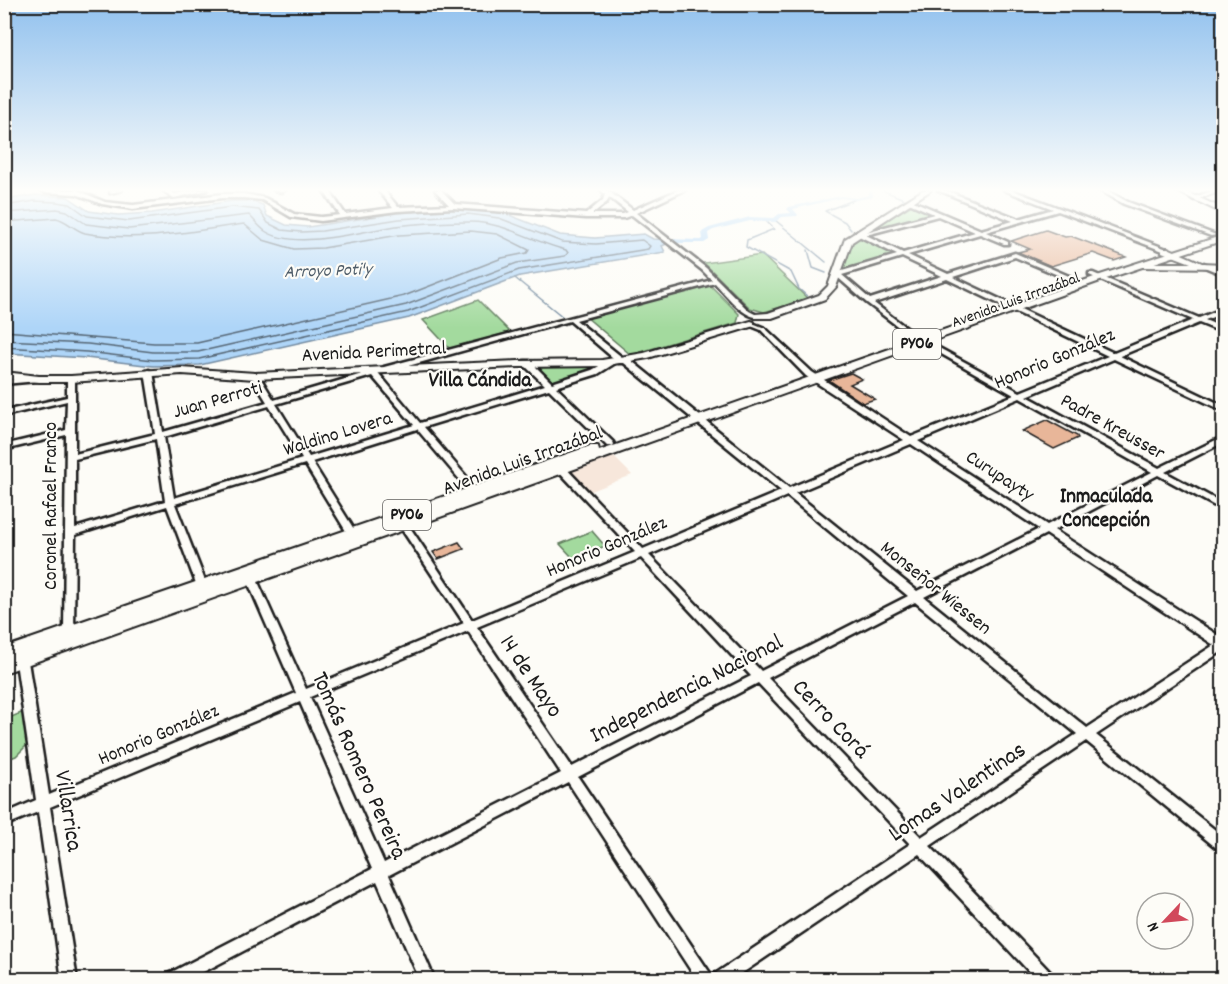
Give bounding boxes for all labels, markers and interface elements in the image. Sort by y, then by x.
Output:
water label: Arroyo Poti'y [284,258,375,286]
street label: Avenida Luis Irrazábal [949,267,1083,335]
street label: Honorio González [990,322,1120,398]
road number: PY06 [893,329,941,359]
street label: Avenida Perimetral [301,335,447,371]
district label: Villa Cándida [429,367,532,397]
street label: Juan Perroti [170,375,266,427]
street label: Padre Kreusser [1055,388,1170,469]
street label: Waldino Lovera [280,405,396,465]
street label: Avenida Luis Irrazábal [439,420,607,504]
street label: Coronel Rafael Franco [38,422,66,590]
street label: Curupayty [959,444,1040,510]
district label: Inmaculada Concepción [1060,483,1153,537]
road number: PY06 [383,500,431,530]
street label: Honorio González [542,510,672,586]
street label: Monseñor Wiessen [873,535,997,643]
street label: Independencia Nacional [585,626,790,753]
street label: 14 de Mayo [490,629,570,725]
street label: Tomás Romero Pereira [301,667,415,866]
street label: Cerro Corá [783,672,877,768]
street label: Honorio González [94,698,224,774]
street label: Lomas Valentinas [882,734,1034,852]
street label: Villarrica [44,768,90,855]
north arrow [1135,891,1195,951]
text: N [1142,918,1166,935]

